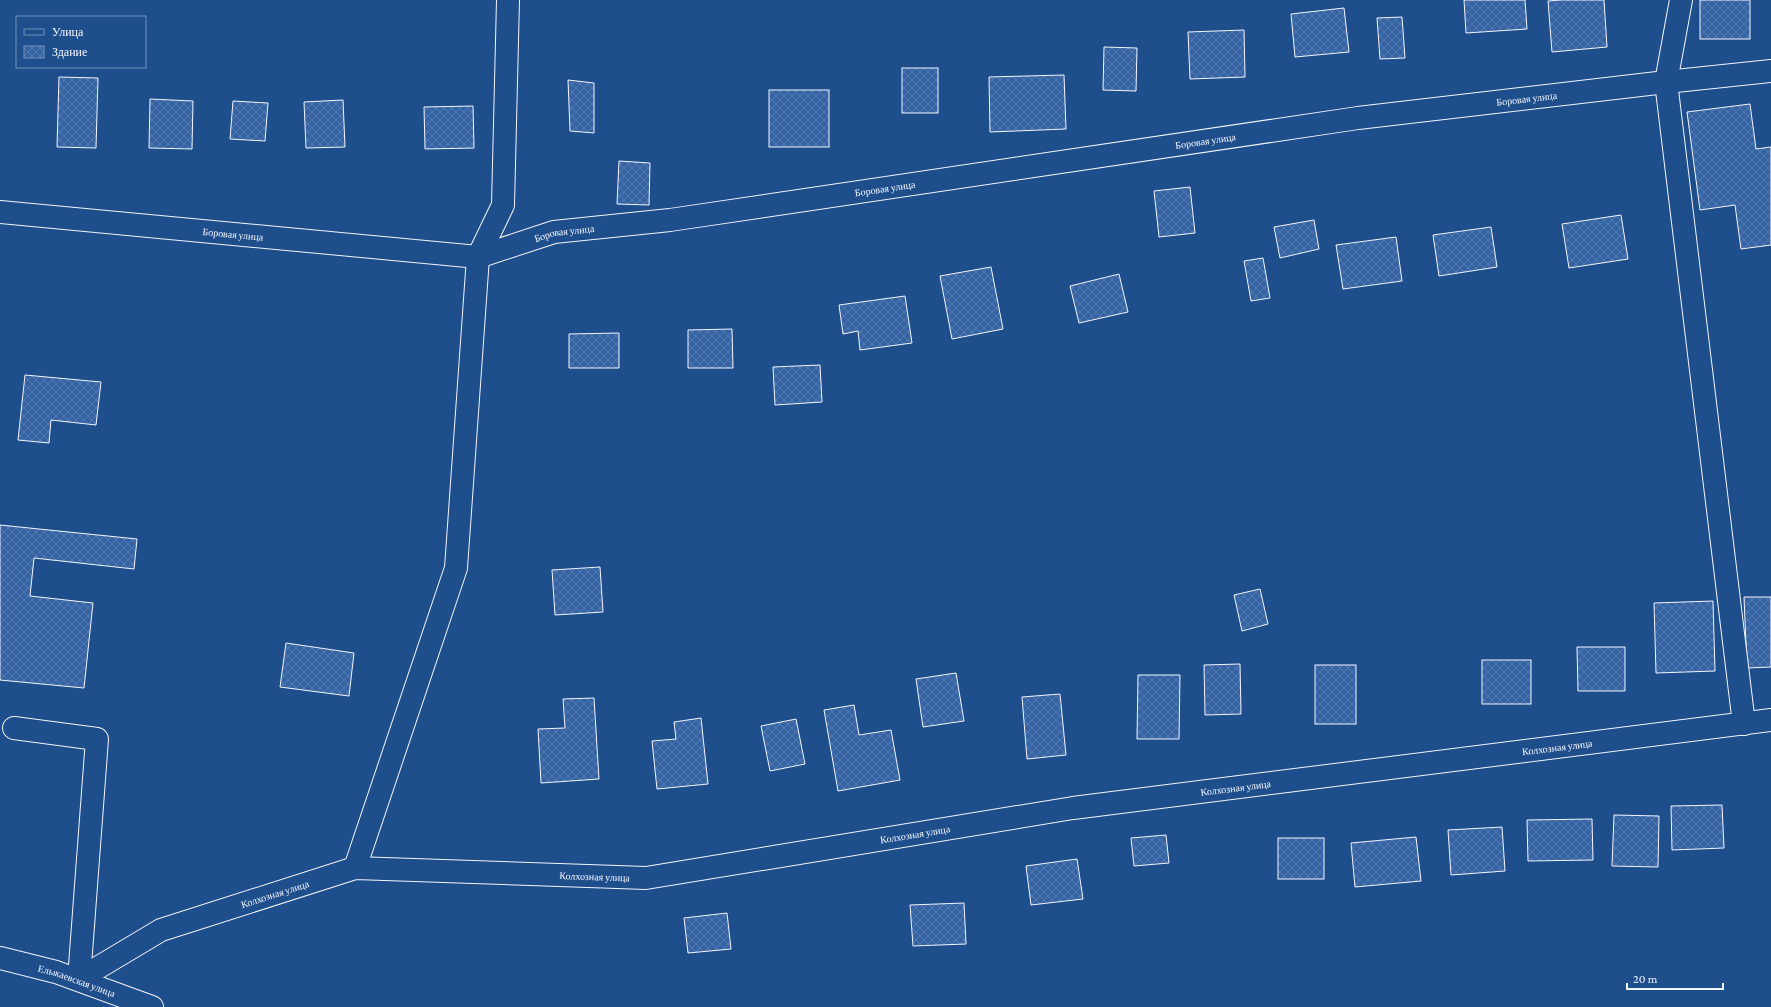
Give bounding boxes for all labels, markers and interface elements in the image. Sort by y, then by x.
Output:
legend [16,16,146,68]
text: Улица [52,25,84,39]
text: Здание [52,45,87,59]
street label: Боровая улица [1496,89,1558,107]
street label: Боровая улица [1174,131,1237,151]
street label: Боровая улица [854,178,916,198]
street label: Боровая улица [533,222,595,244]
street label: Боровая улица [202,226,264,242]
street label: Колхозная улица [1521,737,1593,757]
street label: Колхозная улица [1200,778,1272,797]
street label: Колхозная улица [879,823,951,845]
street label: Колхозная улица [559,870,631,883]
street label: Колхозная улица [239,877,311,910]
street label: Елыкаевская улица [37,962,117,999]
scale bar [1627,965,1723,991]
text: 20 m [1633,972,1658,986]

